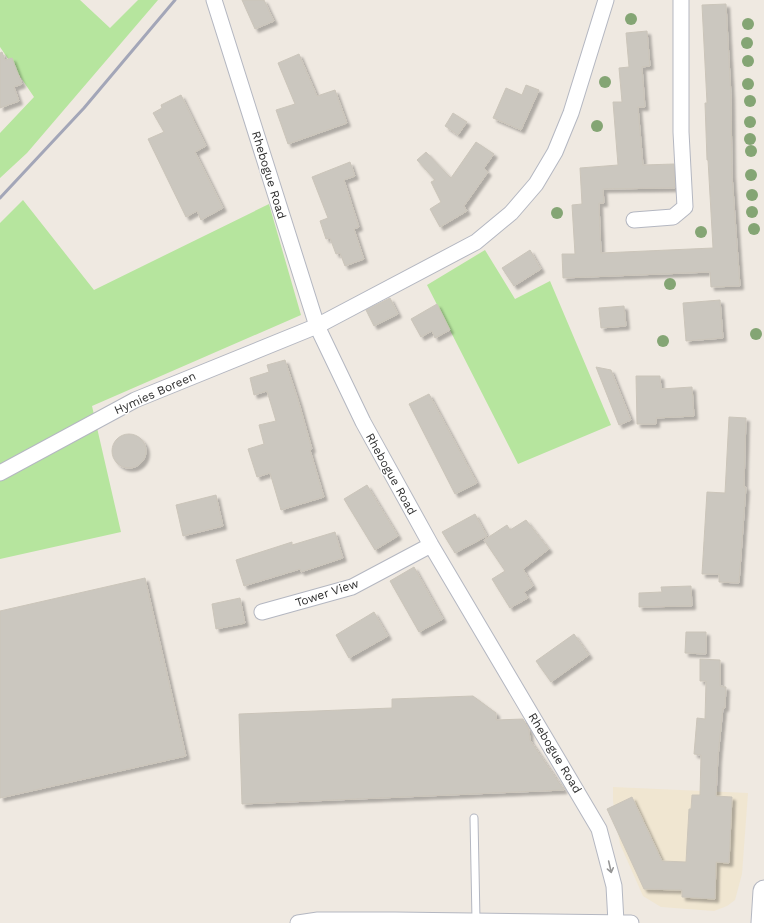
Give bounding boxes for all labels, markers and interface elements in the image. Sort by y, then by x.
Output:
street label: Rhebogue Road [249,129,289,221]
street label: Hymies Boreen [112,369,198,417]
street label: Rhebogue Road [363,431,419,517]
street label: Tower View [294,576,360,610]
street label: Rhebogue Road [526,710,584,796]
one-way arrow [607,860,615,873]

